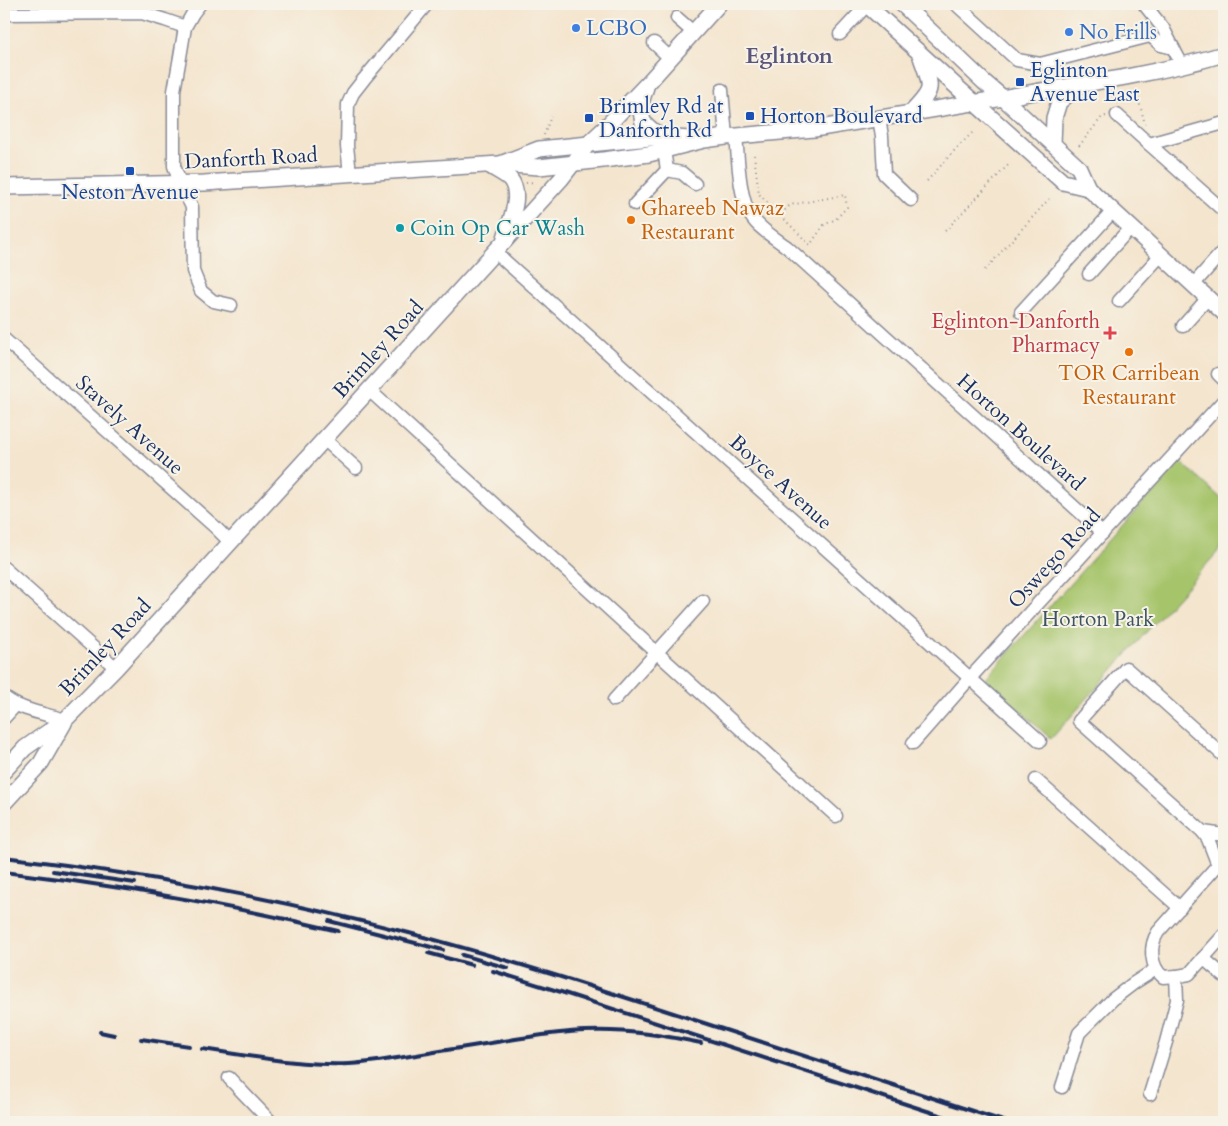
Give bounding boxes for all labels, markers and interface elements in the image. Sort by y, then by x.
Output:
place label: LCBO [586,14,647,43]
place label: No Frills [1079,18,1157,47]
marker: LCBO [570,22,582,34]
marker: No Frills [1063,26,1075,38]
district label: Eglinton [745,41,833,71]
place label: Eglinton Avenue East [1030,56,1140,109]
marker: Eglinton Avenue East [1014,76,1026,88]
place label: Brimley Rd at Danforth Rd [599,92,724,145]
place label: Horton Boulevard [760,102,923,131]
marker: Horton Boulevard [744,110,756,122]
marker: Brimley Rd at Danforth Rd [583,112,595,124]
street label: Danforth Road [184,141,318,176]
marker: Neston Avenue [124,165,136,177]
place label: Neston Avenue [61,178,199,207]
place label: Ghareeb Nawaz Restaurant [641,194,785,247]
place label: Coin Op Car Wash [410,214,586,243]
marker: Ghareeb Nawaz Restaurant [625,214,637,226]
marker: Coin Op Car Wash [394,222,406,234]
street label: Brimley Road [326,294,430,405]
place label: Eglinton-Danforth Pharmacy [931,307,1100,360]
marker: Eglinton-Danforth Pharmacy [1104,327,1116,339]
marker: TOR Carribean Restaurant [1123,346,1135,358]
place label: TOR Carribean Restaurant [1058,359,1200,412]
street label: Horton Boulevard [951,367,1091,498]
street label: Stavely Avenue [69,369,190,482]
street label: Boyce Avenue [723,428,839,536]
street label: Oswego Road [1001,502,1107,615]
street label: Brimley Road [53,592,158,702]
park label: Horton Park [1042,605,1155,634]

